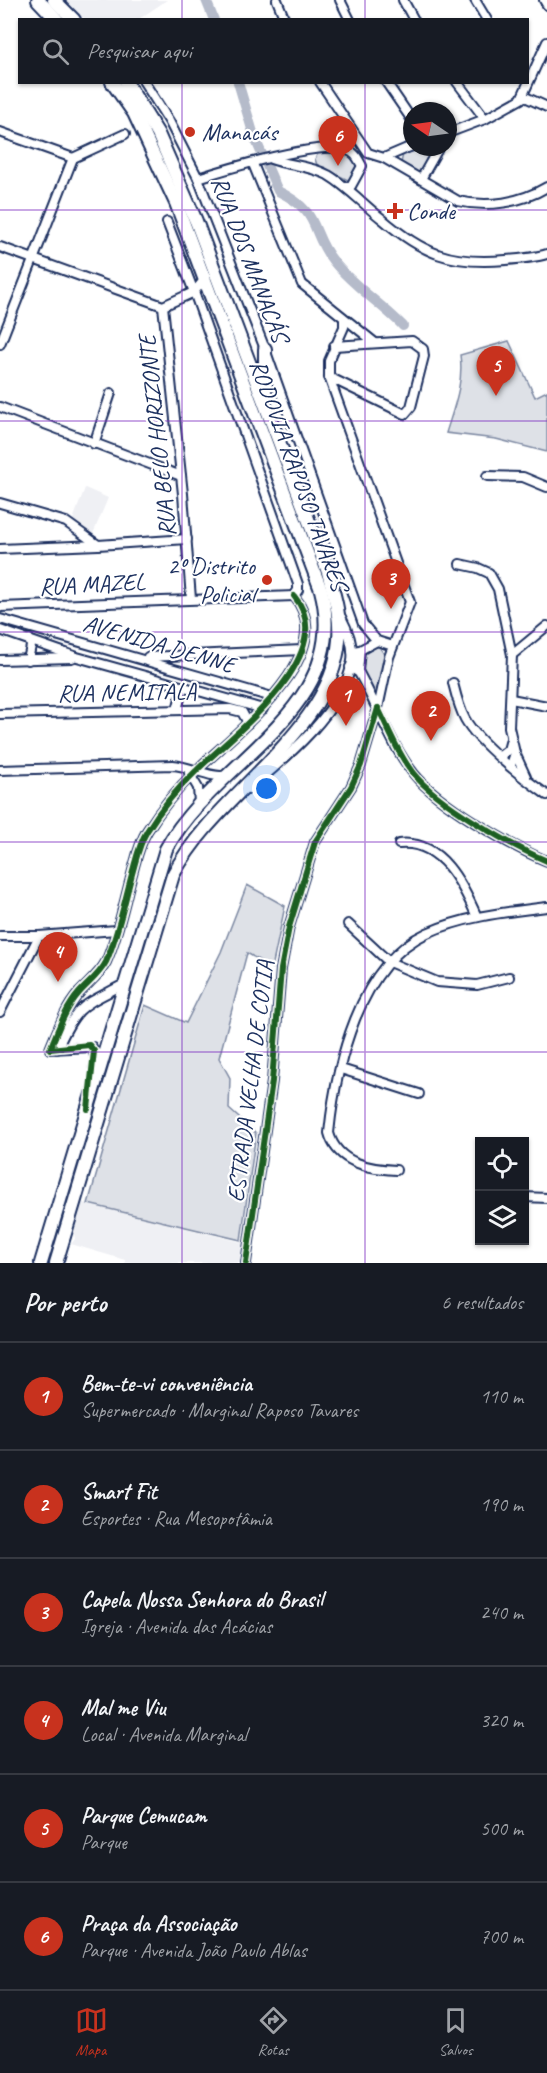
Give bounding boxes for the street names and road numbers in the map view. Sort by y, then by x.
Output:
street label: RUA DOS MANACÁS [205,172,297,350]
street label: RUA BELO HORIZONTE [131,331,183,538]
street label: RODOVIA RAPOSO TAVARES [243,355,356,599]
street label: RUA MAZEL [38,566,146,602]
street label: AVENIDA DENNE [80,608,241,681]
street label: RUA NEMITALA [57,676,197,708]
street label: ESTRADA VELHA DE COTIA [220,957,280,1204]

